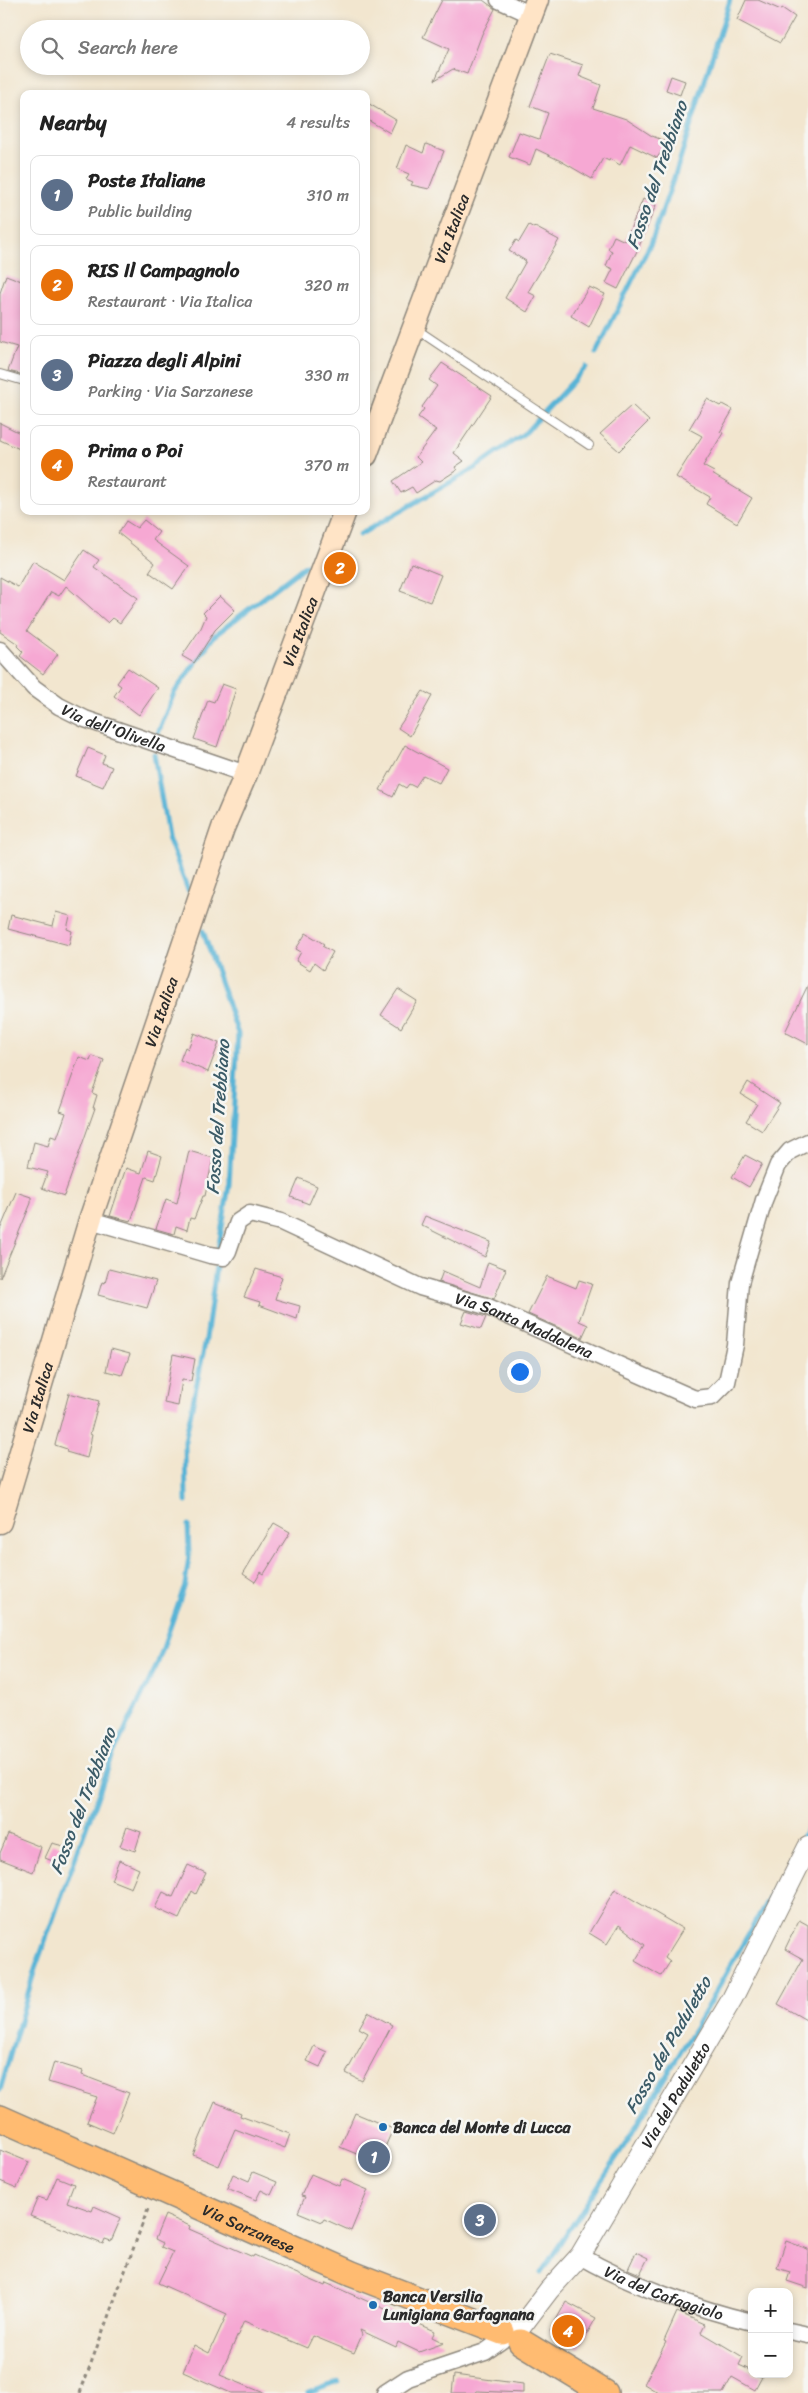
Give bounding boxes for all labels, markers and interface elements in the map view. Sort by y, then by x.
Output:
search box [20,20,370,75]
text: Search here [78,31,178,64]
icon: search [38,34,66,62]
water label: Fosso del Trebbiano [617,95,698,253]
text: Nearby [40,104,106,142]
text: 4 results [286,108,350,137]
text: Poste Italiane [88,164,205,197]
text: 1 [54,181,60,210]
text: 310 m [307,181,349,210]
street label: Via Italica [425,189,478,268]
text: Public building [88,197,192,226]
text: RIS Il Campagnolo [88,254,240,287]
text: 2 [52,271,62,300]
text: 320 m [304,271,349,300]
text: Restaurant · Via Italica [88,287,252,316]
text: Piazza degli Alpini [88,344,240,377]
text: 3 [53,361,61,390]
text: 330 m [305,361,349,390]
text: Parking · Via Sarzanese [88,377,253,406]
text: Prima o Poi [88,434,182,467]
text: 4 [52,451,62,480]
text: 370 m [305,451,349,480]
text: Restaurant [88,467,167,496]
pin: 2 [324,549,356,587]
street label: Via Italica [274,592,327,671]
street label: Via dell'Olivella [56,695,170,761]
street label: Via Italica [136,972,187,1051]
water label: Fosso del Trebbiano [197,1037,239,1195]
street label: Via Santa Maddalena [452,1284,599,1367]
street label: Via Italica [13,1358,62,1436]
your location [507,1359,533,1385]
water label: Fosso del Trebbiano [40,1721,126,1879]
water label: Fosso del Paduletto [616,1969,721,2120]
street label: Via del Paduletto [633,2036,719,2154]
place label: Banca del Monte di Lucca [393,2113,571,2142]
marker: Banca del Monte di Lucca [377,2121,389,2133]
pin: 1 [358,2138,390,2176]
street label: Via Sarzanese [198,2195,300,2262]
pin: 3 [464,2201,496,2239]
street label: Via del Cafaggiolo [599,2257,727,2329]
place label: Banca Versilia Lunigiana Garfagnana [383,2282,535,2329]
map controls [748,2288,793,2378]
button: + [748,2288,793,2333]
marker: Banca Versilia Lunigiana Garfagnana [367,2299,379,2311]
pin: 4 [552,2312,584,2350]
button: − [748,2333,793,2378]

